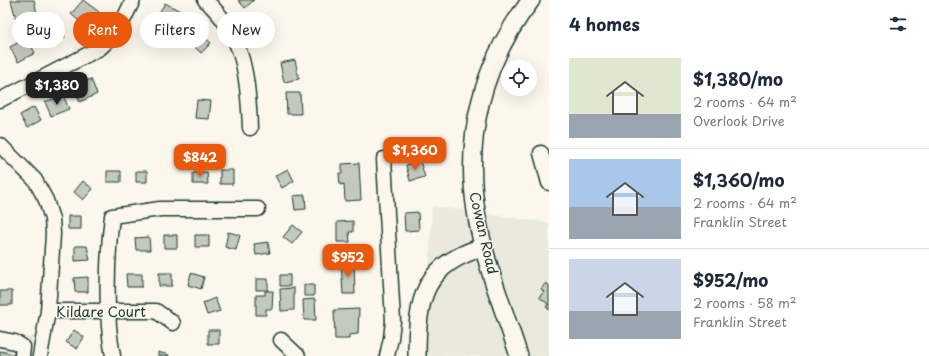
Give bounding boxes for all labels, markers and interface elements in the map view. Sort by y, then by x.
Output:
text: 4 homes [569,11,640,37]
chip: Buy [12,12,65,48]
chip: Rent [73,12,132,48]
chip: Filters [140,12,209,48]
chip: New [217,12,275,48]
icon: filters [887,13,909,35]
map controls [501,60,537,96]
button: locate [501,60,537,96]
text: $1,380/mo [693,66,783,92]
pin: $1,380 [24,72,90,106]
icon: home [601,74,649,122]
text: $1,380 [35,75,79,94]
text: 2 rooms · 64 m² [693,92,797,111]
text: Overlook Drive [693,111,785,130]
pin: $1,360 [382,137,448,171]
text: $1,360 [392,140,438,159]
pin: $842 [176,144,224,178]
text: $842 [183,147,217,166]
text: $1,360/mo [693,167,784,193]
icon: home [601,175,649,223]
street label: Cowan Road [464,190,504,276]
text: 2 rooms · 64 m² [693,193,797,212]
text: Franklin Street [693,212,787,231]
pin: $952 [324,244,372,278]
text: $952 [332,247,364,266]
text: $952/mo [693,267,768,293]
icon: home [601,275,649,323]
text: 2 rooms · 58 m² [693,293,796,312]
street label: Kildare Court [56,301,146,322]
text: Franklin Street [693,312,787,331]

